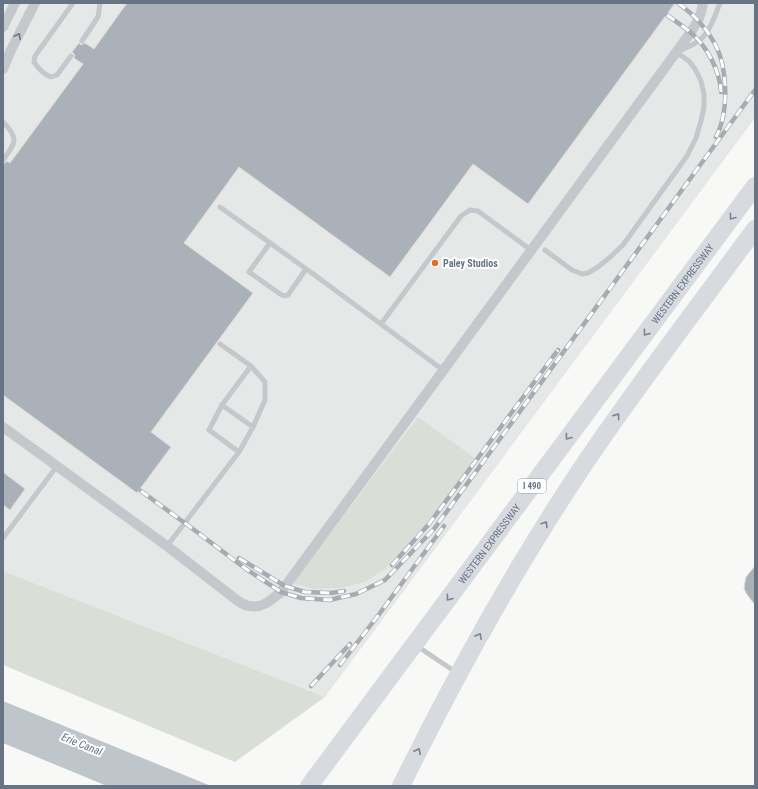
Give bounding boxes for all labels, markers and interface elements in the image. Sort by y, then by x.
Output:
one-way arrow [13,33,21,40]
one-way arrow [730,213,737,220]
street label: WESTERN EXPRESSWAY [650,241,717,326]
marker: Paley Studios [430,258,440,268]
place label: Paley Studios [443,258,498,269]
one-way arrow [644,328,651,335]
one-way arrow [612,413,620,420]
one-way arrow [566,433,573,440]
road number: I 490 [518,479,546,493]
street label: WESTERN EXPRESSWAY [456,501,523,586]
one-way arrow [541,521,548,528]
one-way arrow [447,593,454,600]
one-way arrow [474,633,481,640]
water label: Erie Canal [60,730,104,759]
one-way arrow [414,748,421,755]

